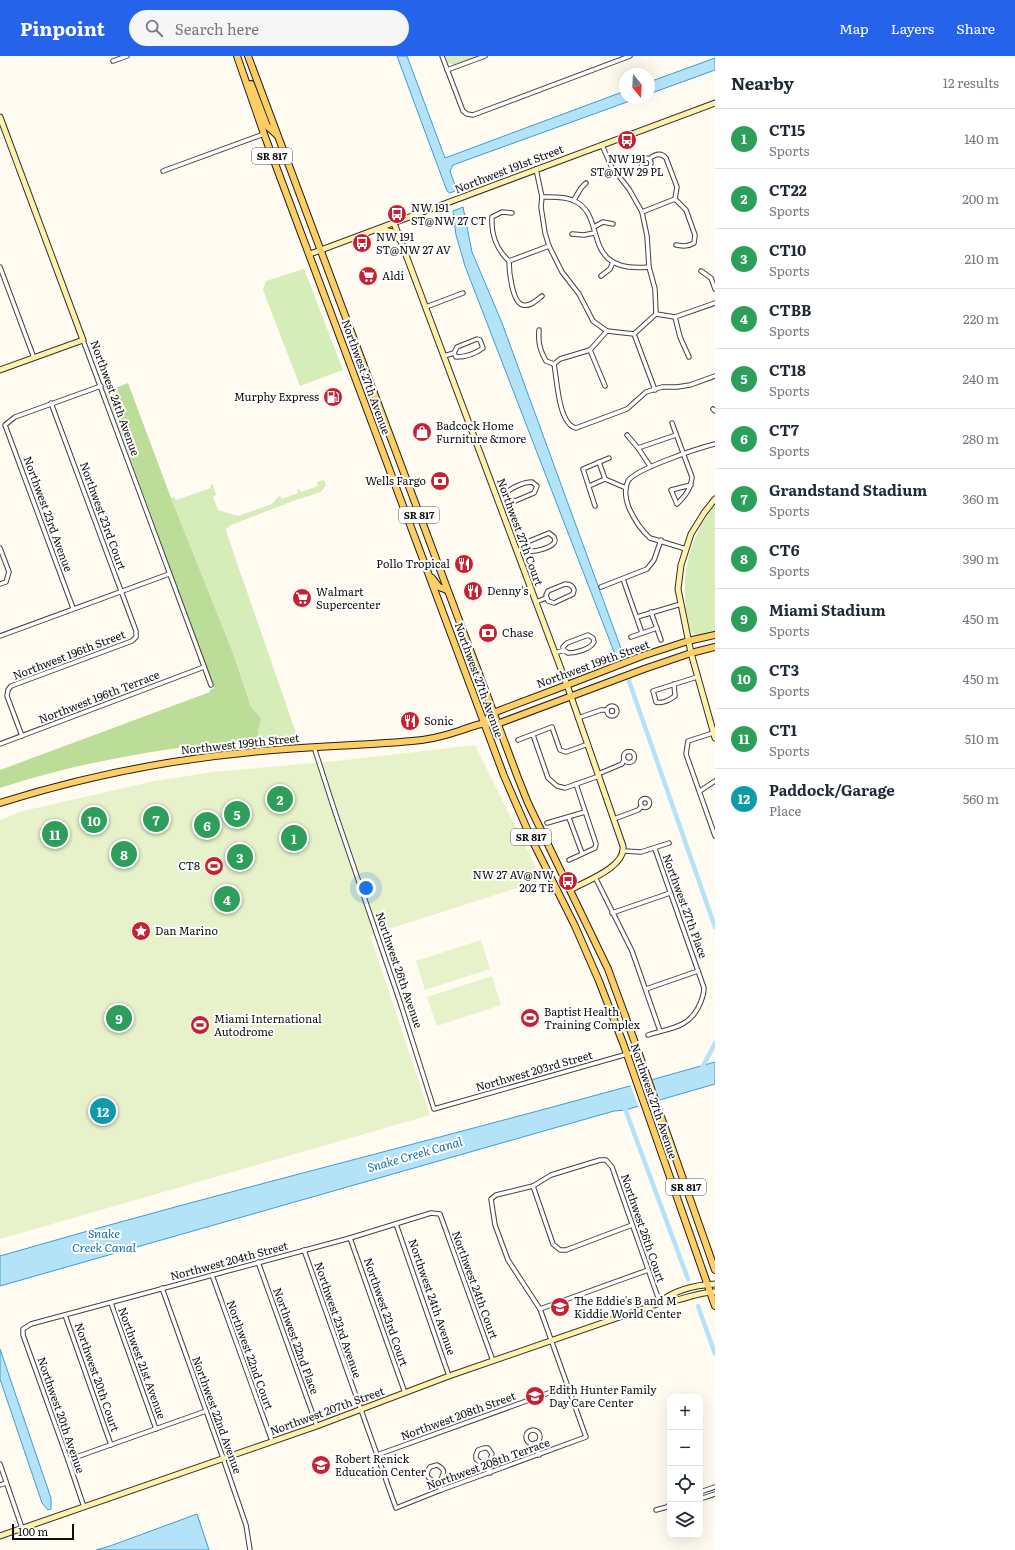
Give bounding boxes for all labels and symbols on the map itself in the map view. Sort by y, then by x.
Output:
north arrow [619,68,655,104]
bus stop icon: NW 191 ST@NW 29 PL [616,129,638,151]
street label: Northwest 191st Street [452,140,566,196]
road number: SR 817 [252,148,292,164]
place label: NW 191 ST@NW 29 PL [590,150,664,179]
place label: NW 191 ST@NW 27 CT [411,199,486,228]
bus stop icon: NW 191 ST@NW 27 CT [386,203,408,225]
place label: NW 191 ST@NW 27 AV [376,228,451,257]
bus stop icon: NW 191 ST@NW 27 AV [351,232,373,254]
supermarket icon: Aldi [357,265,379,287]
place label: Aldi [382,267,404,283]
street label: Northwest 27th Avenue [339,317,395,437]
street label: Northwest 24th Avenue [88,338,144,458]
fuel station icon: Murphy Express [322,386,344,408]
place label: Murphy Express [234,388,319,404]
place label: Badcock Home Furniture &more [436,417,527,446]
shop icon: Badcock Home Furniture &more [411,421,433,443]
street label: Northwest 23rd Avenue [21,454,77,574]
street label: Northwest 23rd Court [77,459,131,573]
bank icon: Wells Fargo [429,470,451,492]
place label: Wells Fargo [365,472,426,488]
street label: Northwest 27th Court [494,476,548,588]
road number: SR 817 [399,507,439,523]
restaurant icon: Pollo Tropical [453,553,475,575]
place label: Pollo Tropical [376,555,450,571]
restaurant icon: Denny's [462,580,484,602]
place label: Denny's [487,582,528,598]
place label: Walmart Supercenter [316,583,381,612]
supermarket icon: Walmart Supercenter [291,587,313,609]
street label: Northwest 27th Avenue [452,620,508,740]
bank icon: Chase [477,622,499,644]
place label: Chase [502,624,534,640]
street label: Northwest 196th Street [10,625,128,683]
street label: Northwest 199th Street [534,635,652,691]
street label: Northwest 196th Terrace [36,666,162,727]
restaurant icon: Sonic [399,710,421,732]
place label: Sonic [424,712,454,728]
street label: Northwest 199th Street [180,729,301,757]
pin: 2 [267,784,293,814]
pin: 5 [224,799,250,829]
pin: 7 [143,804,169,834]
pin: 10 [81,805,107,835]
pin: 6 [194,810,220,840]
pin: 11 [42,819,68,849]
pin: 1 [281,823,307,853]
road number: SR 817 [511,829,551,845]
pin: 8 [111,839,137,869]
pin: 3 [227,842,253,872]
street label: Northwest 27th Place [660,851,712,960]
sports icon: CT8 [203,855,225,877]
place label: CT8 [178,857,200,873]
place label: NW 27 AV@NW 202 TE [473,866,554,895]
bus stop icon: NW 27 AV@NW 202 TE [557,870,579,892]
your location [356,878,376,898]
pin: 4 [214,884,240,914]
street label: Northwest 26th Avenue [373,909,427,1030]
place icon: Dan Marino [130,920,152,942]
place label: Dan Marino [155,922,218,938]
pin: 9 [106,1003,132,1033]
place label: Baptist Health Training Complex [544,1003,641,1032]
sports icon: Baptist Health Training Complex [519,1007,541,1029]
place label: Miami International Autodrome [214,1010,322,1039]
sports icon: Miami International Autodrome [189,1014,211,1036]
street label: Northwest 27th Avenue [628,1041,682,1161]
street label: Northwest 203rd Street [473,1046,595,1094]
pin: 12 [90,1096,116,1126]
water label: Snake Creek Canal [365,1132,465,1176]
street label: Northwest 26th Court [618,1171,670,1285]
road number: SR 817 [666,1179,706,1195]
water label: Snake Creek Canal [72,1224,137,1256]
street label: Northwest 24th Court [449,1228,503,1342]
street label: Northwest 204th Street [168,1236,290,1283]
street label: Northwest 24th Avenue [406,1236,460,1357]
street label: Northwest 23rd Court [361,1255,413,1369]
street label: Northwest 23rd Avenue [312,1259,366,1380]
street label: Northwest 22nd Place [270,1285,324,1397]
place label: The Eddie's B and M Kiddie World Center [574,1292,682,1321]
school or university icon: The Eddie's B and M Kiddie World Center [549,1296,571,1318]
street label: Northwest 22nd Court [224,1297,278,1412]
street label: Northwest 21st Avenue [115,1304,171,1421]
street label: Northwest 20th Court [72,1320,124,1434]
street label: Northwest 20th Avenue [34,1354,90,1475]
street label: Northwest 22nd Avenue [189,1354,247,1476]
place label: Edith Hunter Family Day Care Center [549,1381,657,1410]
street label: Northwest 207th Street [267,1382,387,1438]
school or university icon: Edith Hunter Family Day Care Center [524,1385,546,1407]
street label: Northwest 208th Street [398,1387,518,1443]
street label: Northwest 208th Terrace [424,1433,552,1493]
place label: Robert Renick Education Center [335,1450,427,1479]
school or university icon: Robert Renick Education Center [310,1454,332,1476]
scale bar [12,1522,74,1541]

